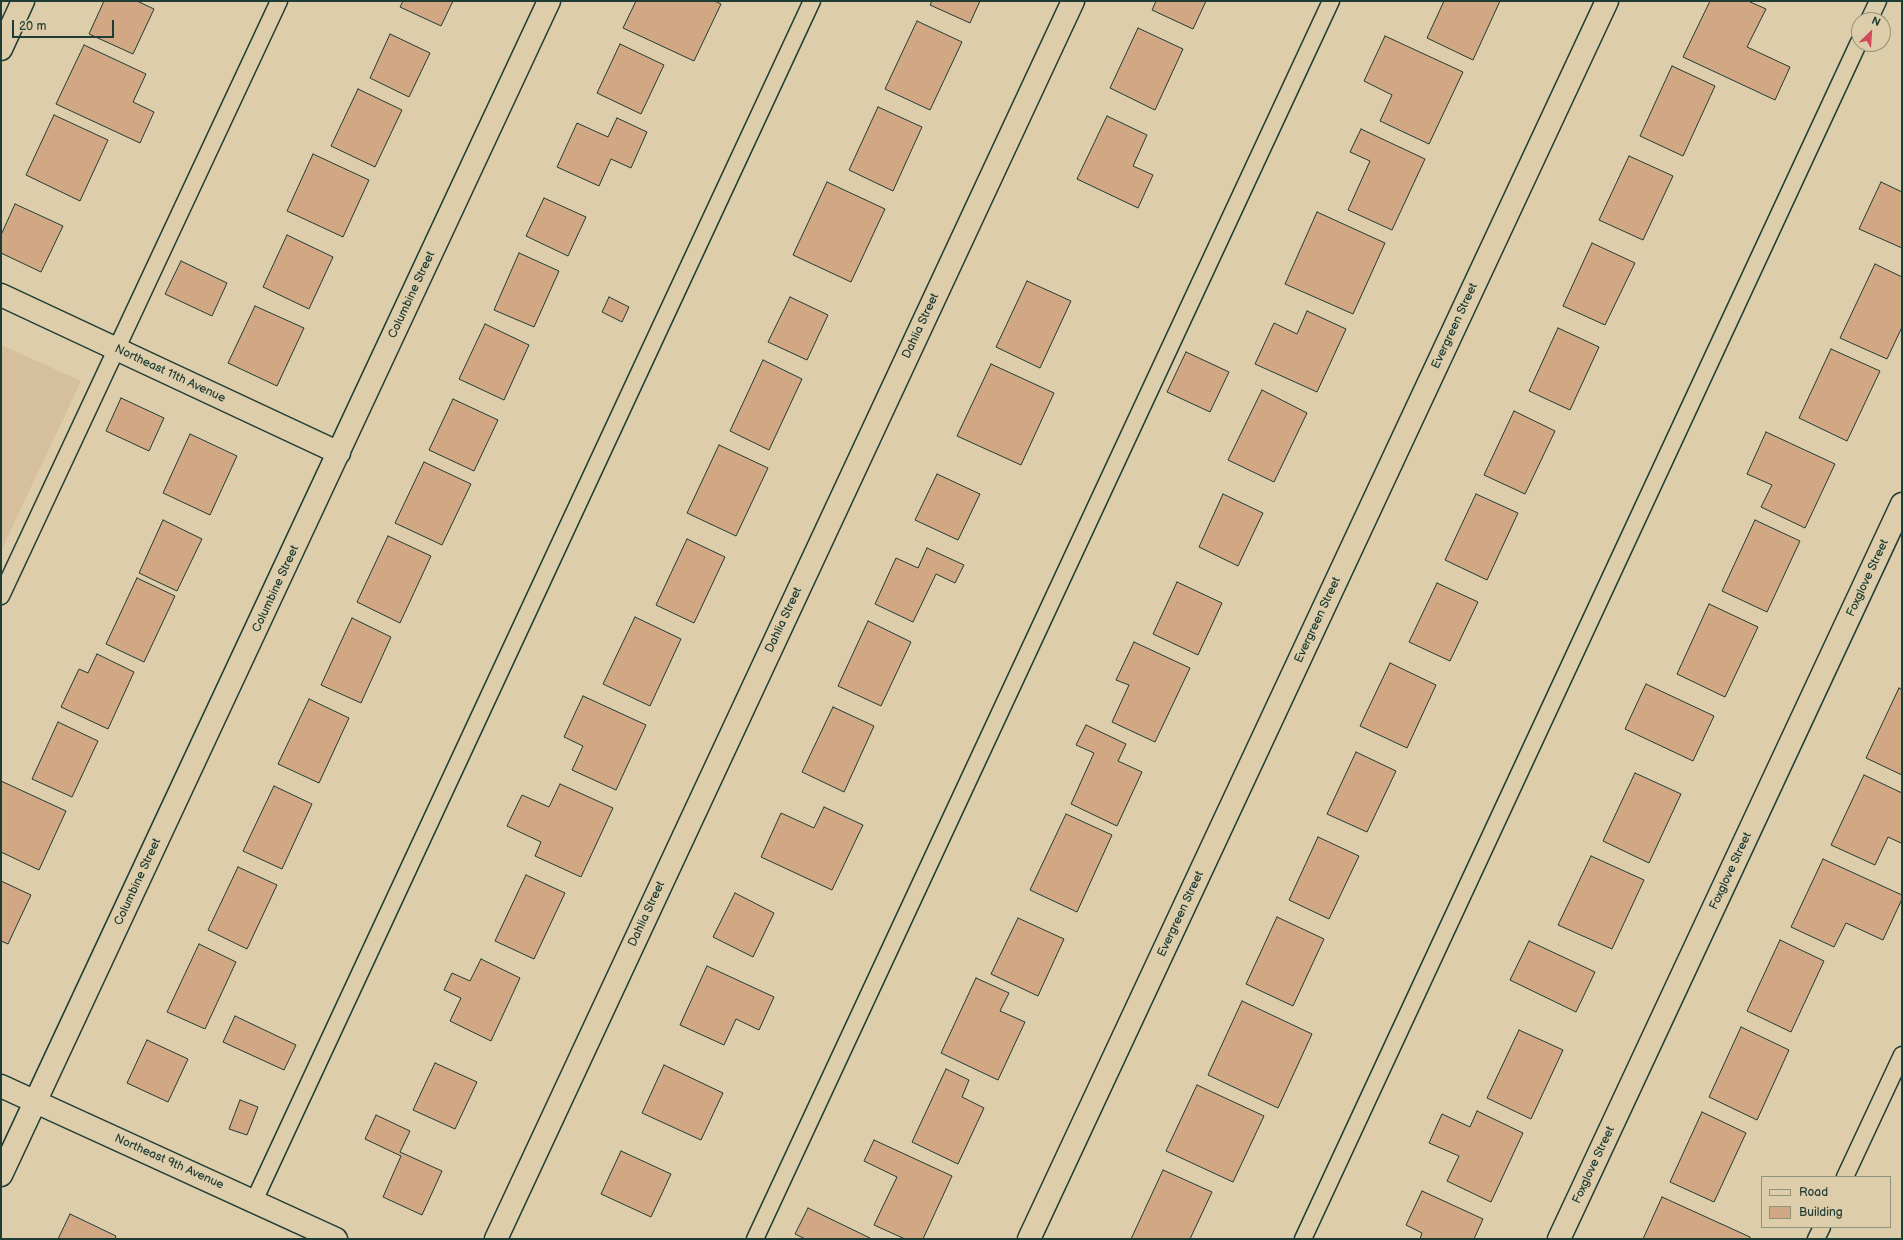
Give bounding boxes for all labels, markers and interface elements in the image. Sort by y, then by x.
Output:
scale bar [14,12,116,38]
north arrow [1851,12,1891,52]
text: N [1869,14,1882,29]
text: 20 m [19,19,46,34]
street label: Columbine Street [386,249,438,341]
street label: Evergreen Street [1429,281,1481,371]
street label: Dahlia Street [900,291,942,361]
street label: Northeast 11th Avenue [112,342,228,406]
street label: Foxglove Street [1844,537,1892,619]
street label: Columbine Street [250,543,302,635]
street label: Evergreen Street [1292,575,1344,665]
street label: Dahlia Street [763,585,805,655]
street label: Foxglove Street [1707,830,1755,912]
street label: Columbine Street [112,836,164,928]
street label: Evergreen Street [1155,869,1207,959]
street label: Dahlia Street [626,879,668,949]
street label: Foxglove Street [1570,1124,1618,1206]
street label: Northeast 9th Avenue [112,1131,226,1193]
legend [1761,1176,1891,1228]
text: Road [1799,1185,1828,1200]
text: Building [1799,1205,1843,1220]

